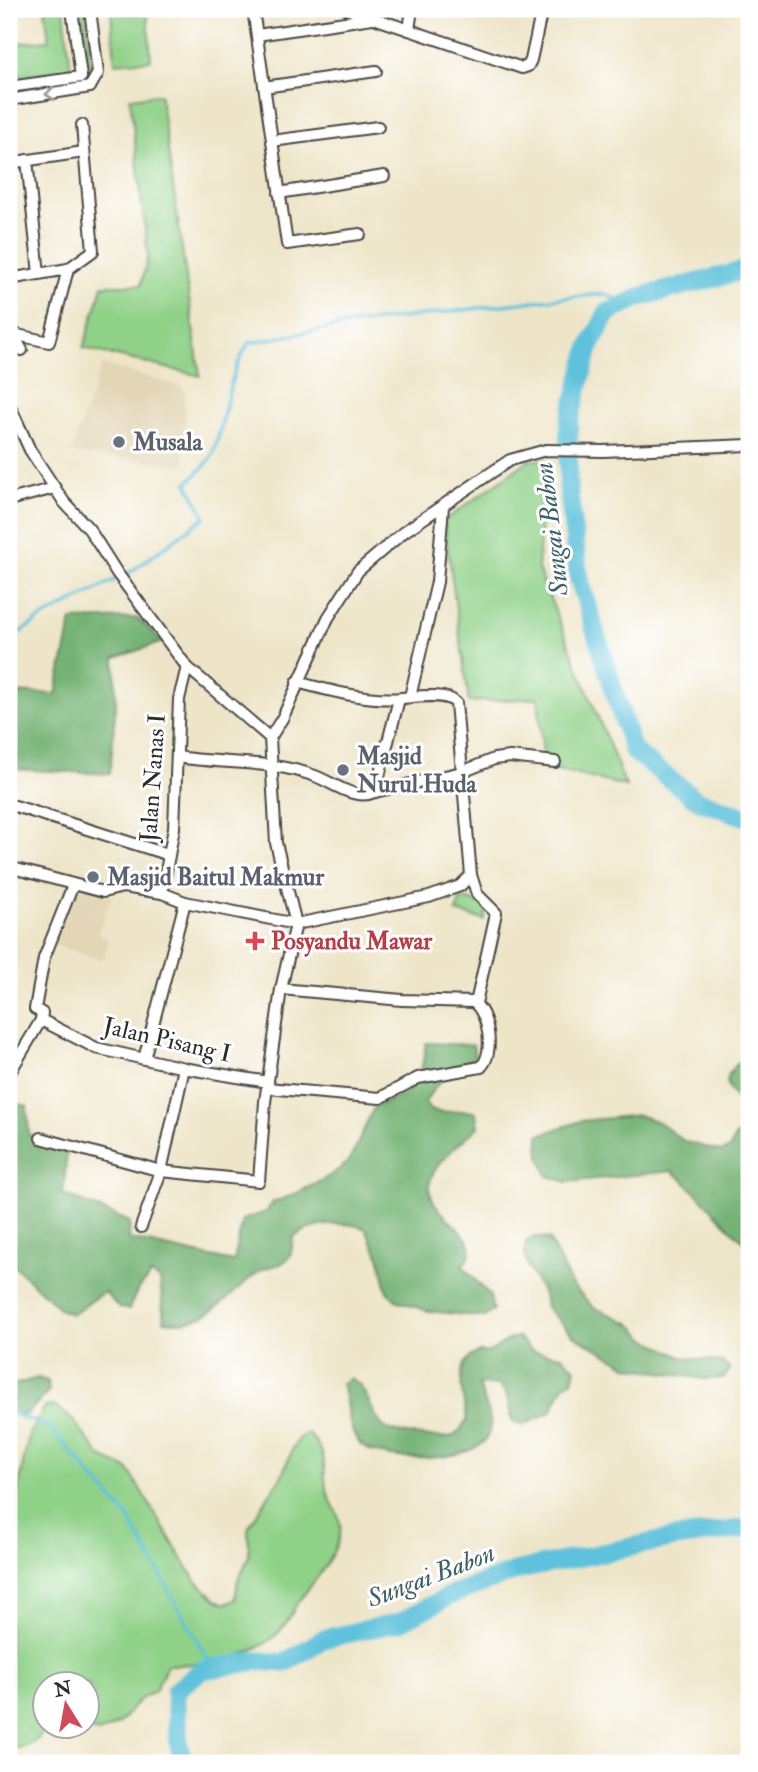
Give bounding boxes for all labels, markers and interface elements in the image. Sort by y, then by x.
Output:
one-way arrow [44,87,56,102]
place label: Musala [132,427,204,458]
marker: Musala [111,434,127,450]
water label: Sungai Babon [528,460,576,599]
street label: Jalan Nanas I [133,713,173,844]
place label: Masjid Nurul Huda [356,741,478,800]
marker: Masjid Nurul Huda [335,762,351,778]
place label: Masjid Baitul Makmur [106,862,325,893]
marker: Masjid Baitul Makmur [85,869,101,885]
place label: Posyandu Mawar [271,926,433,957]
marker: Posyandu Mawar [245,931,265,951]
street label: Jalan Pisang I [99,1010,234,1070]
water label: Sungai Babon [362,1537,499,1615]
north arrow [32,1670,102,1740]
text: N [51,1676,75,1703]

